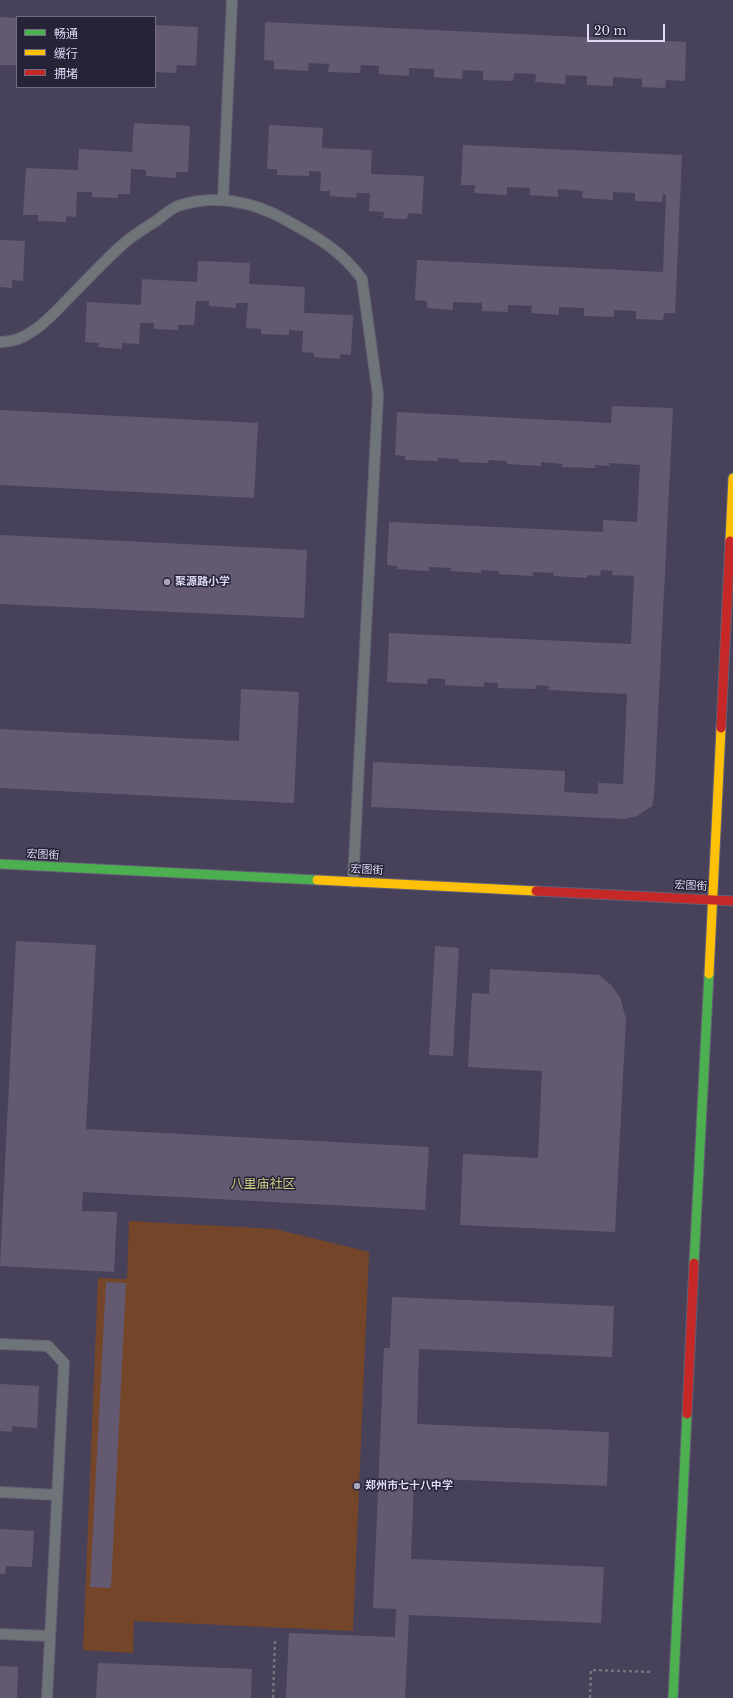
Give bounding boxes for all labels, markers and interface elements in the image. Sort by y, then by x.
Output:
legend [16,16,156,88]
scale bar [589,16,667,42]
text: 20 m [594,23,626,38]
text: 畅通 [54,26,78,41]
text: 缓行 [54,46,78,61]
text: 拥堵 [54,66,78,81]
place label: 聚源路小学 [175,575,230,589]
marker: 聚源路小学 [162,577,172,587]
street label: 宏图街 [26,848,60,862]
street label: 宏图街 [350,863,384,877]
street label: 宏图街 [674,879,708,893]
district label: 八里庙社区 [231,1176,295,1192]
place label: 郑州市七十八中学 [365,1479,453,1493]
marker: 郑州市七十八中学 [352,1481,362,1491]

